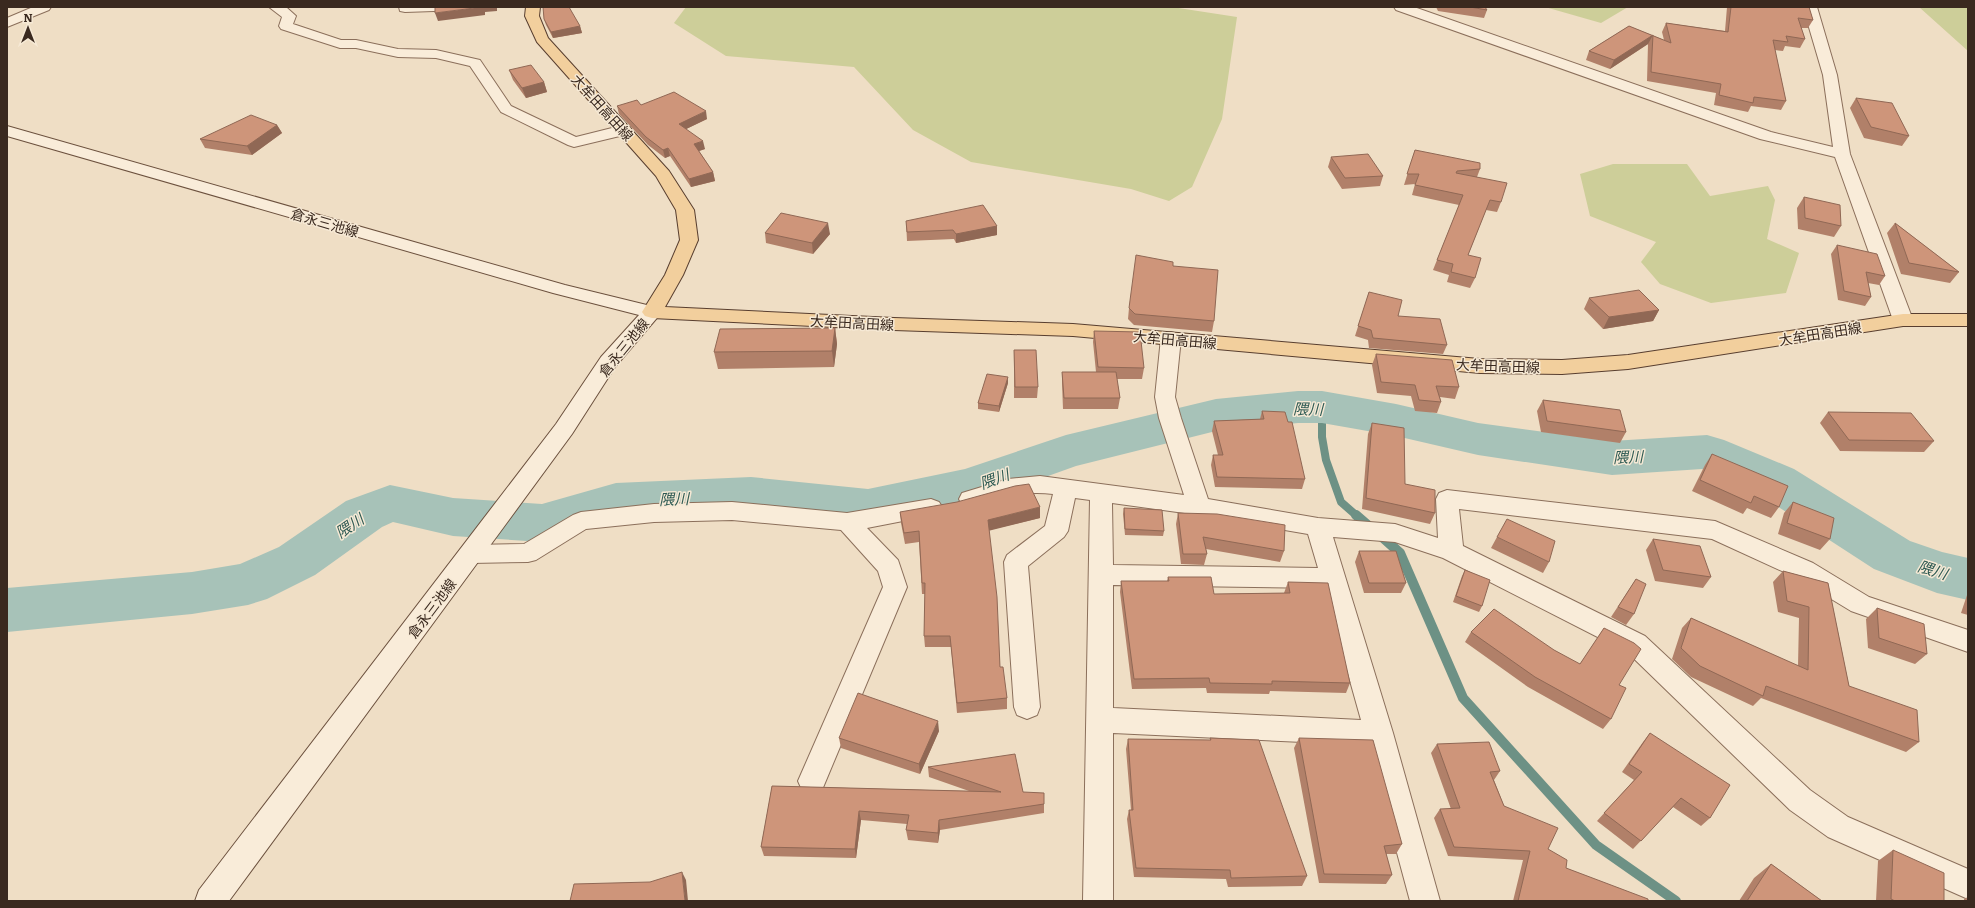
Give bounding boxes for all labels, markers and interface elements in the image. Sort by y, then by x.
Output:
north arrow [8,8,48,48]
text: N [23,9,33,25]
street label: 大牟田高田線 [567,69,639,145]
street label: 倉永三池線 [289,203,361,241]
street label: 大牟田高田線 [810,310,894,334]
street label: 倉永三池線 [593,314,653,380]
street label: 大牟田高田線 [1777,317,1863,349]
street label: 大牟田高田線 [1132,325,1218,353]
street label: 大牟田高田線 [1456,354,1540,376]
water label: 隈川 [1293,396,1325,420]
water label: 隈川 [1613,444,1645,468]
water label: 隈川 [976,461,1014,494]
water label: 隈川 [659,486,691,510]
water label: 隈川 [330,506,370,543]
water label: 隈川 [1915,554,1953,585]
street label: 倉永三池線 [402,574,460,642]

